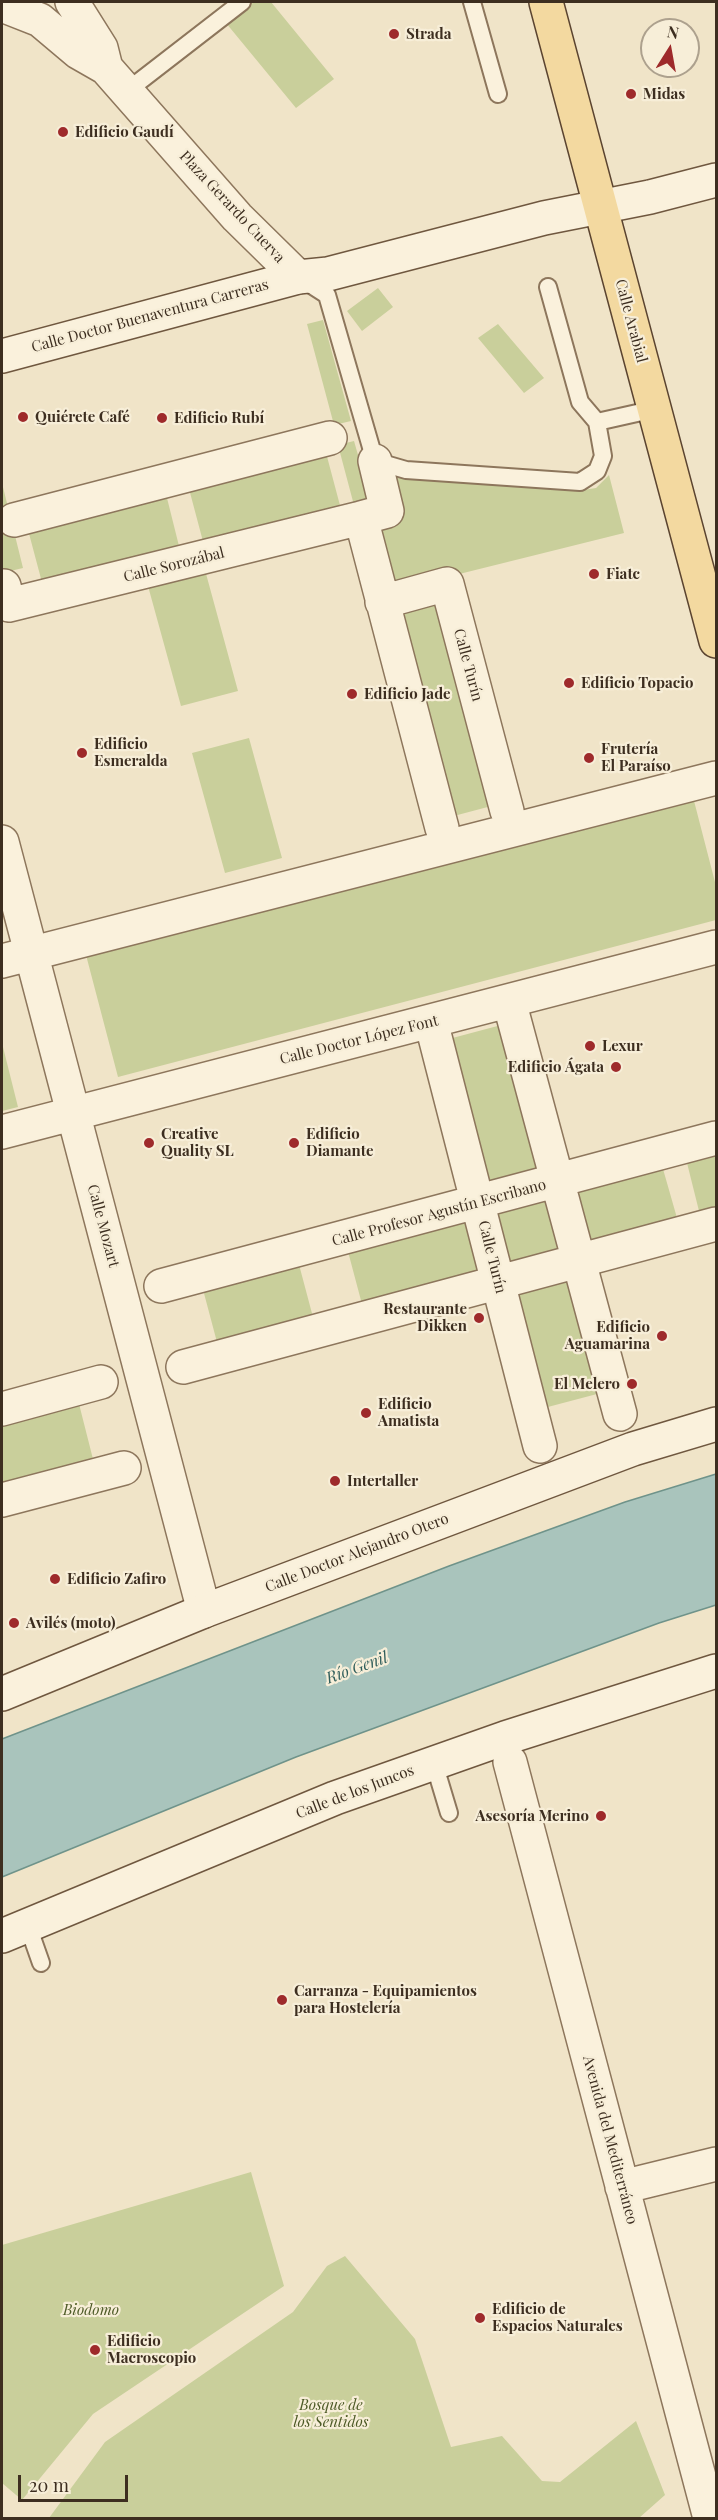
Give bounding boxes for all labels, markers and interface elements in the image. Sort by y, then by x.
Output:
north arrow [640,18,700,78]
text: N [665,20,681,43]
place label: Strada [406,25,452,43]
marker: Strada [387,27,401,41]
place label: Midas [643,85,685,103]
marker: Midas [624,87,638,101]
place label: Edificio Gaudí [75,123,174,141]
marker: Edificio Gaudí [56,125,70,139]
street label: Plaza Gerardo Cuerva [176,147,288,267]
street label: Calle Doctor Buenaventura Carreras [29,276,271,356]
street label: Calle Arabial [611,277,651,365]
place label: Quiérete Café [35,408,130,426]
place label: Edificio Rubí [174,409,264,427]
marker: Quiérete Café [16,410,30,424]
marker: Edificio Rubí [155,411,169,425]
street label: Calle Sorozábal [122,544,226,586]
place label: Fiatc [606,565,640,583]
marker: Fiatc [587,567,601,581]
street label: Calle Turín [450,627,486,703]
place label: Edificio Topacio [581,674,693,692]
marker: Edificio Topacio [562,676,576,690]
place label: Edificio Jade [364,685,451,703]
marker: Edificio Jade [345,687,359,701]
place label: Edificio Esmeralda [94,735,168,770]
place label: Frutería El Paraíso [601,740,671,775]
marker: Edificio Esmeralda [75,746,89,760]
marker: Frutería El Paraíso [582,751,596,765]
street label: Calle Doctor López Font [278,1012,440,1068]
place label: Lexur [602,1037,643,1055]
marker: Lexur [583,1039,597,1053]
place label: Edificio Ágata [508,1058,604,1076]
marker: Edificio Ágata [609,1060,623,1074]
place label: Creative Quality SL [161,1125,234,1160]
place label: Edificio Diamante [306,1125,373,1160]
marker: Creative Quality SL [142,1136,156,1150]
marker: Edificio Diamante [287,1136,301,1150]
street label: Calle Profesor Agustín Escribano [330,1176,548,1250]
street label: Calle Mozart [83,1183,123,1269]
street label: Calle Turín [474,1219,510,1295]
place label: Restaurante Dikken [383,1300,467,1335]
marker: Restaurante Dikken [472,1311,486,1325]
place label: Edificio Aguamarina [565,1318,650,1353]
marker: Edificio Aguamarina [655,1329,669,1343]
place label: El Melero [554,1375,620,1393]
marker: El Melero [625,1377,639,1391]
place label: Edificio Amatista [378,1395,439,1430]
marker: Edificio Amatista [359,1406,373,1420]
place label: Intertaller [347,1472,418,1490]
marker: Intertaller [328,1474,342,1488]
street label: Calle Doctor Alejandro Otero [263,1510,451,1596]
place label: Edificio Zafiro [67,1570,166,1588]
marker: Edificio Zafiro [48,1572,62,1586]
place label: Avilés (moto) [26,1614,115,1632]
marker: Avilés (moto) [7,1616,21,1630]
water label: Río Genil [324,1648,390,1688]
street label: Calle de los Juncos [293,1761,417,1823]
place label: Asesoría Merino [476,1807,589,1825]
marker: Asesoría Merino [594,1809,608,1823]
place label: Carranza - Equipamientos para Hostelería [294,1982,477,2017]
marker: Carranza - Equipamientos para Hostelería [275,1993,289,2007]
street label: Avenida del Mediterráneo [579,2054,641,2226]
place label: Edificio de Espacios Naturales [492,2300,623,2335]
park label: Biodomo [63,2301,119,2319]
marker: Edificio de Espacios Naturales [473,2311,487,2325]
place label: Edificio Macroscopio [107,2332,196,2367]
marker: Edificio Macroscopio [88,2343,102,2357]
park label: Bosque de los Sentidos [293,2396,369,2431]
scale bar [21,2463,130,2501]
text: 20 m [29,2473,69,2497]

